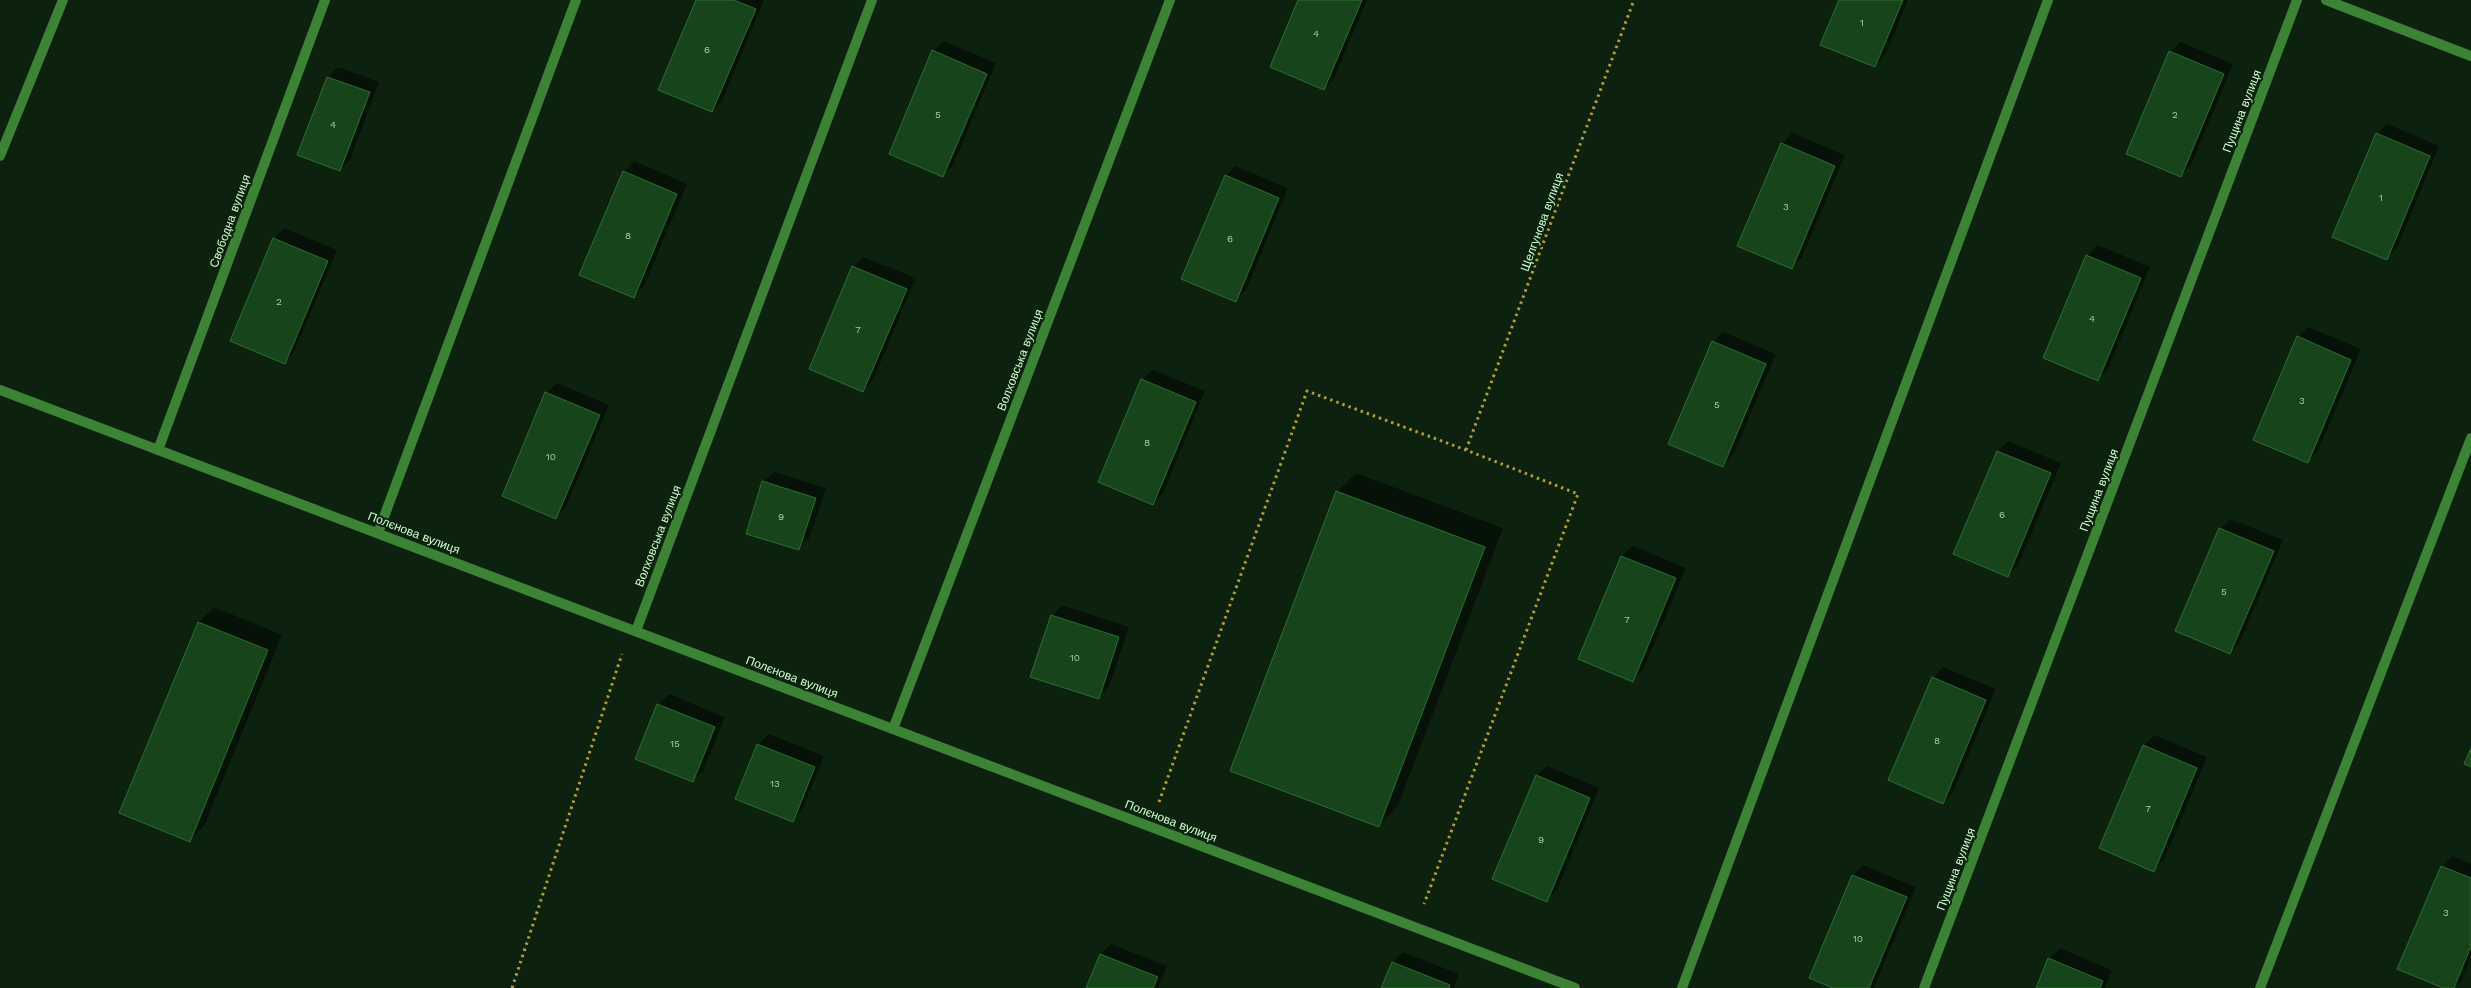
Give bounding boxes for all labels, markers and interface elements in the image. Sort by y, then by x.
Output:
house number: 1 [1860,17,1864,28]
house number: 4 [1313,28,1319,39]
house number: 6 [704,44,710,55]
street label: Пущина вулиця [2220,68,2264,154]
house number: 5 [935,109,941,120]
house number: 2 [2172,109,2178,120]
house number: 4 [330,119,336,130]
street label: Щелгунова вулиця [1518,171,1566,273]
street label: Свободна вулиця [207,172,253,270]
house number: 1 [2379,192,2383,203]
house number: 3 [1783,201,1789,212]
house number: 8 [625,230,631,241]
house number: 6 [1227,233,1233,244]
house number: 2 [276,296,282,307]
street label: Волховська вулиця [994,307,1046,413]
house number: 4 [2089,313,2095,324]
house number: 7 [855,324,861,335]
house number: 3 [2299,395,2305,406]
house number: 5 [1714,399,1720,410]
house number: 8 [1144,437,1150,448]
street label: Пущина вулиця [2077,447,2121,533]
house number: 10 [546,451,556,462]
street label: Волховська вулиця [632,483,684,589]
street label: Полєнова вулиця [366,509,462,557]
house number: 6 [1999,509,2005,520]
house number: 9 [778,511,784,522]
house number: 5 [2221,586,2227,597]
house number: 7 [1624,614,1630,625]
house number: 10 [1070,652,1080,663]
street label: Полєнова вулиця [744,653,840,701]
house number: 8 [1934,735,1940,746]
house number: 15 [670,738,680,749]
house number: 13 [770,778,780,789]
street label: Полєнова вулиця [1123,797,1219,845]
house number: 7 [2145,803,2151,814]
street label: Пущина вулиця [1934,826,1978,912]
house number: 9 [1538,834,1544,845]
house number: 3 [2443,907,2449,918]
house number: 10 [1853,933,1863,944]

